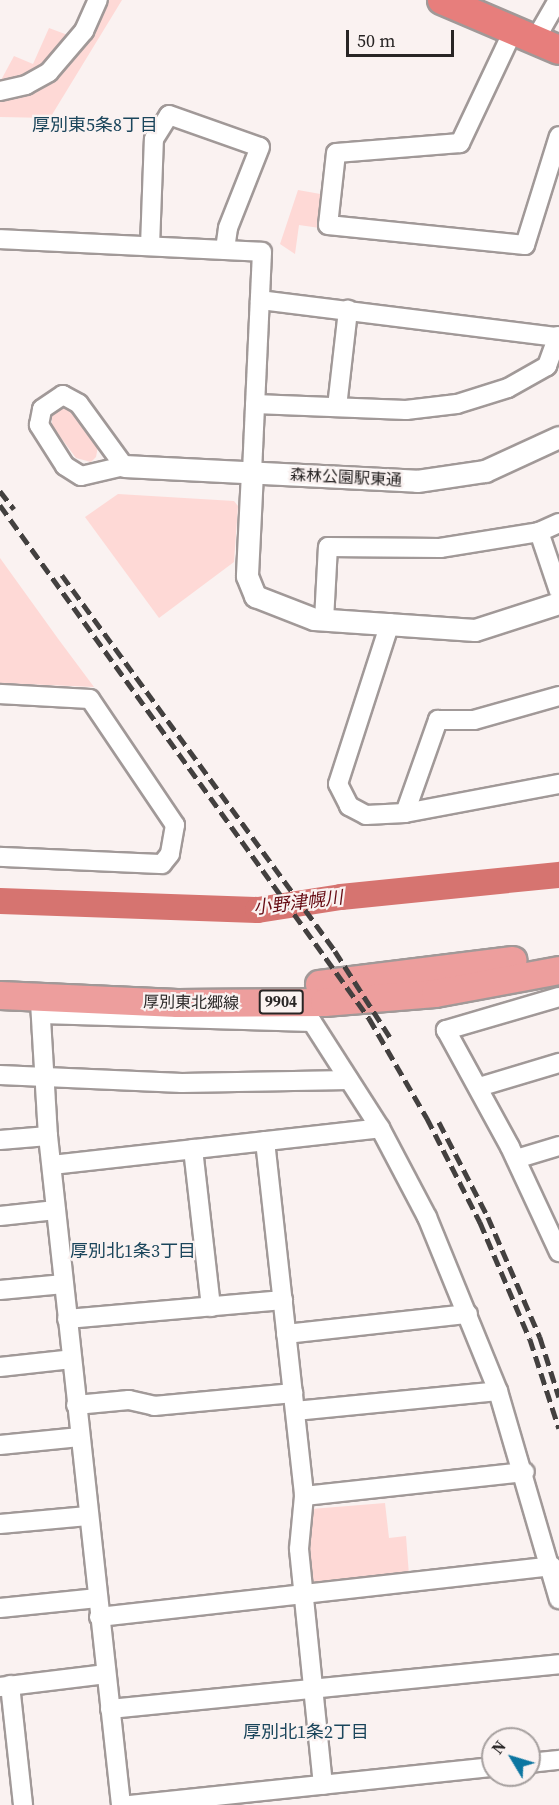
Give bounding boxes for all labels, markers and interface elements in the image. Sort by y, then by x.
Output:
scale bar [349,18,457,56]
text: 50 m [357,28,395,53]
district label: 厚別東5条8丁目 [32,114,158,136]
street label: 森林公園駅東通 [290,464,402,490]
water label: 小野津幌川 [252,887,344,919]
road number: 9904 [258,990,304,1014]
street label: 厚別東北郷線 [143,992,239,1012]
district label: 厚別北1条3丁目 [70,1240,196,1262]
district label: 厚別北1条2丁目 [243,1721,369,1743]
north arrow [481,1727,541,1787]
text: N [486,1736,511,1759]

